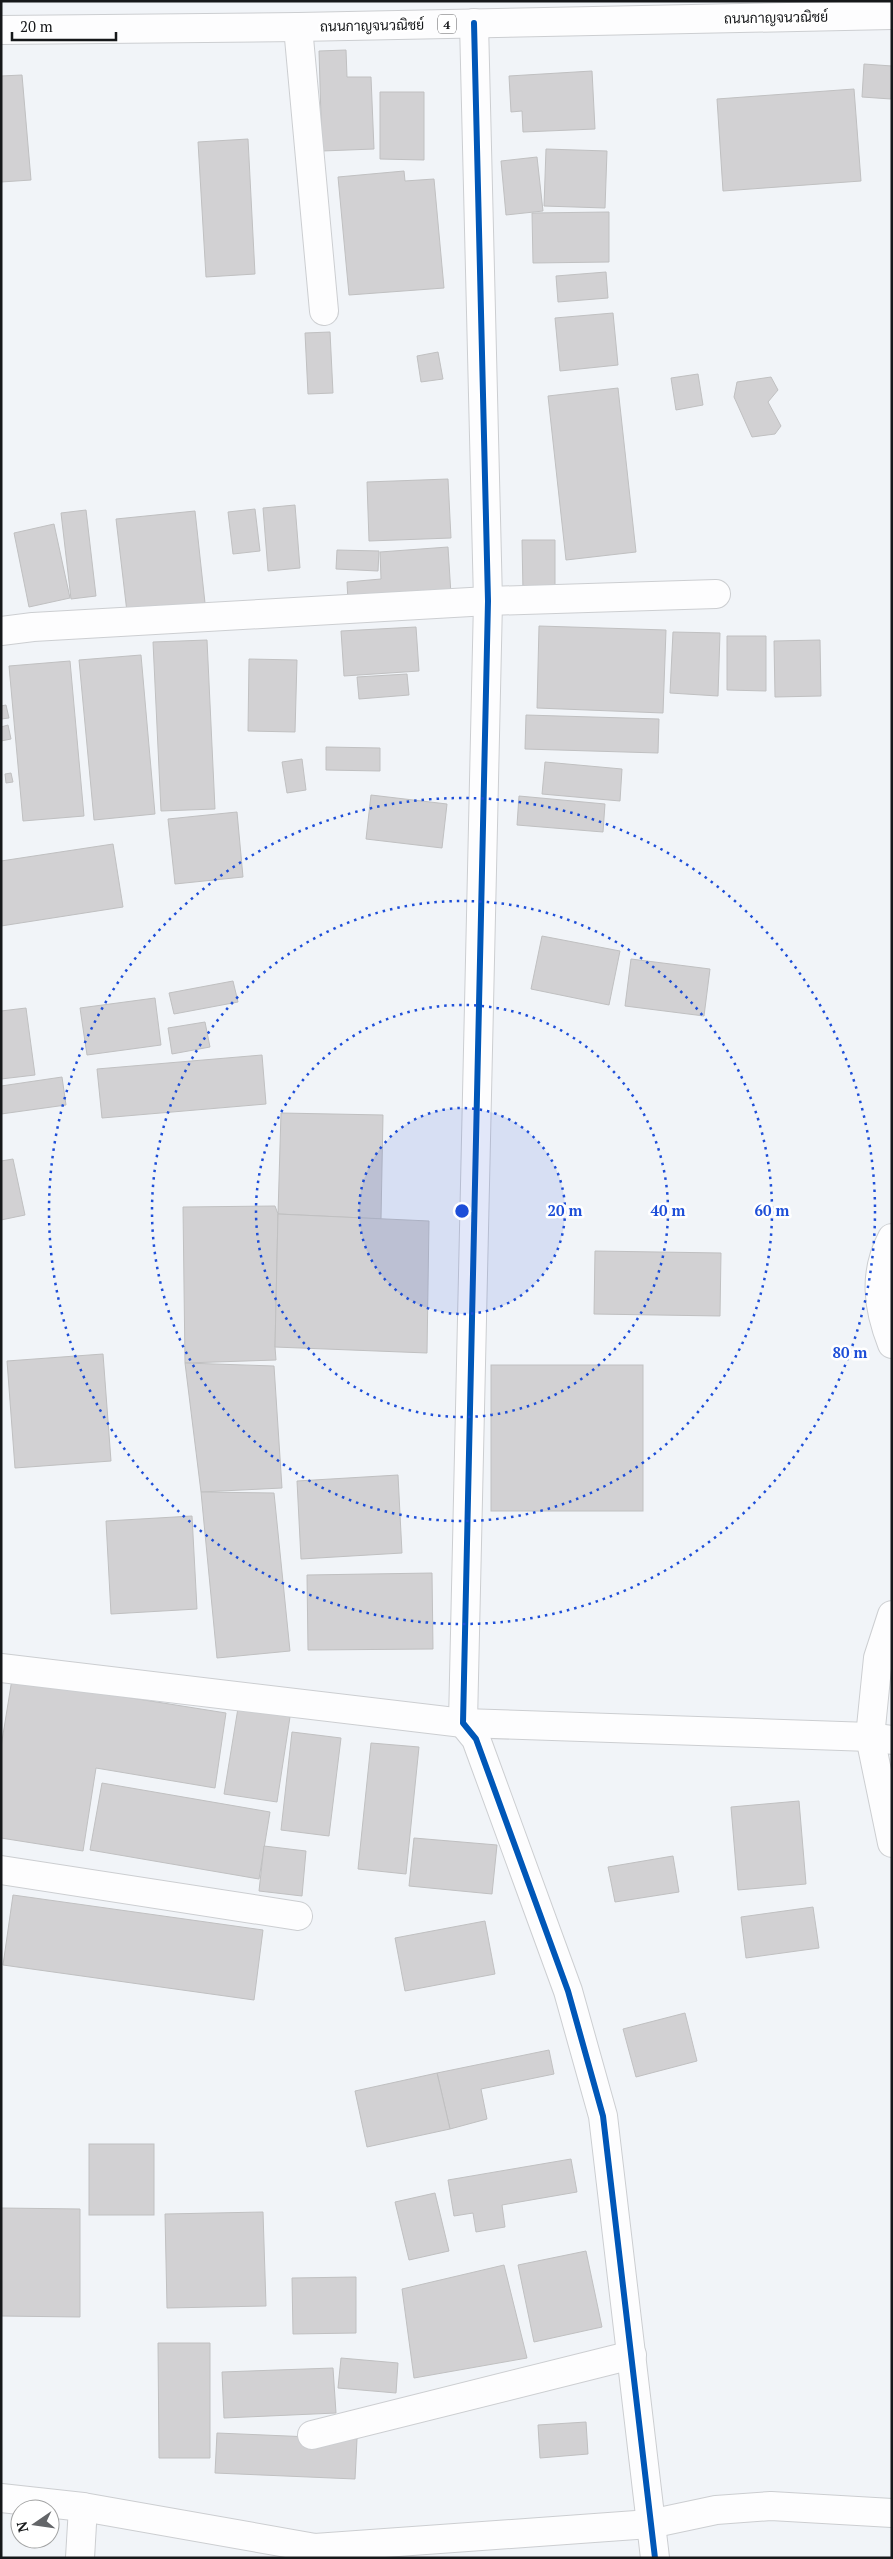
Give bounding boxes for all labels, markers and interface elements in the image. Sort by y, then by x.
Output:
street label: ถนนกาญจนวณิชย์ [724,7,828,27]
scale bar [12,10,116,42]
road number: 4 [438,14,456,34]
street label: ถนนกาญจนวณิชย์ [320,15,424,35]
text: 20 m [20,16,53,36]
text: 20 m [548,1200,583,1220]
text: 40 m [651,1200,686,1220]
text: 60 m [755,1200,790,1220]
centre of rings [453,1202,471,1220]
text: 80 m [833,1342,868,1362]
north arrow [10,2499,60,2549]
text: N [11,2519,32,2534]

